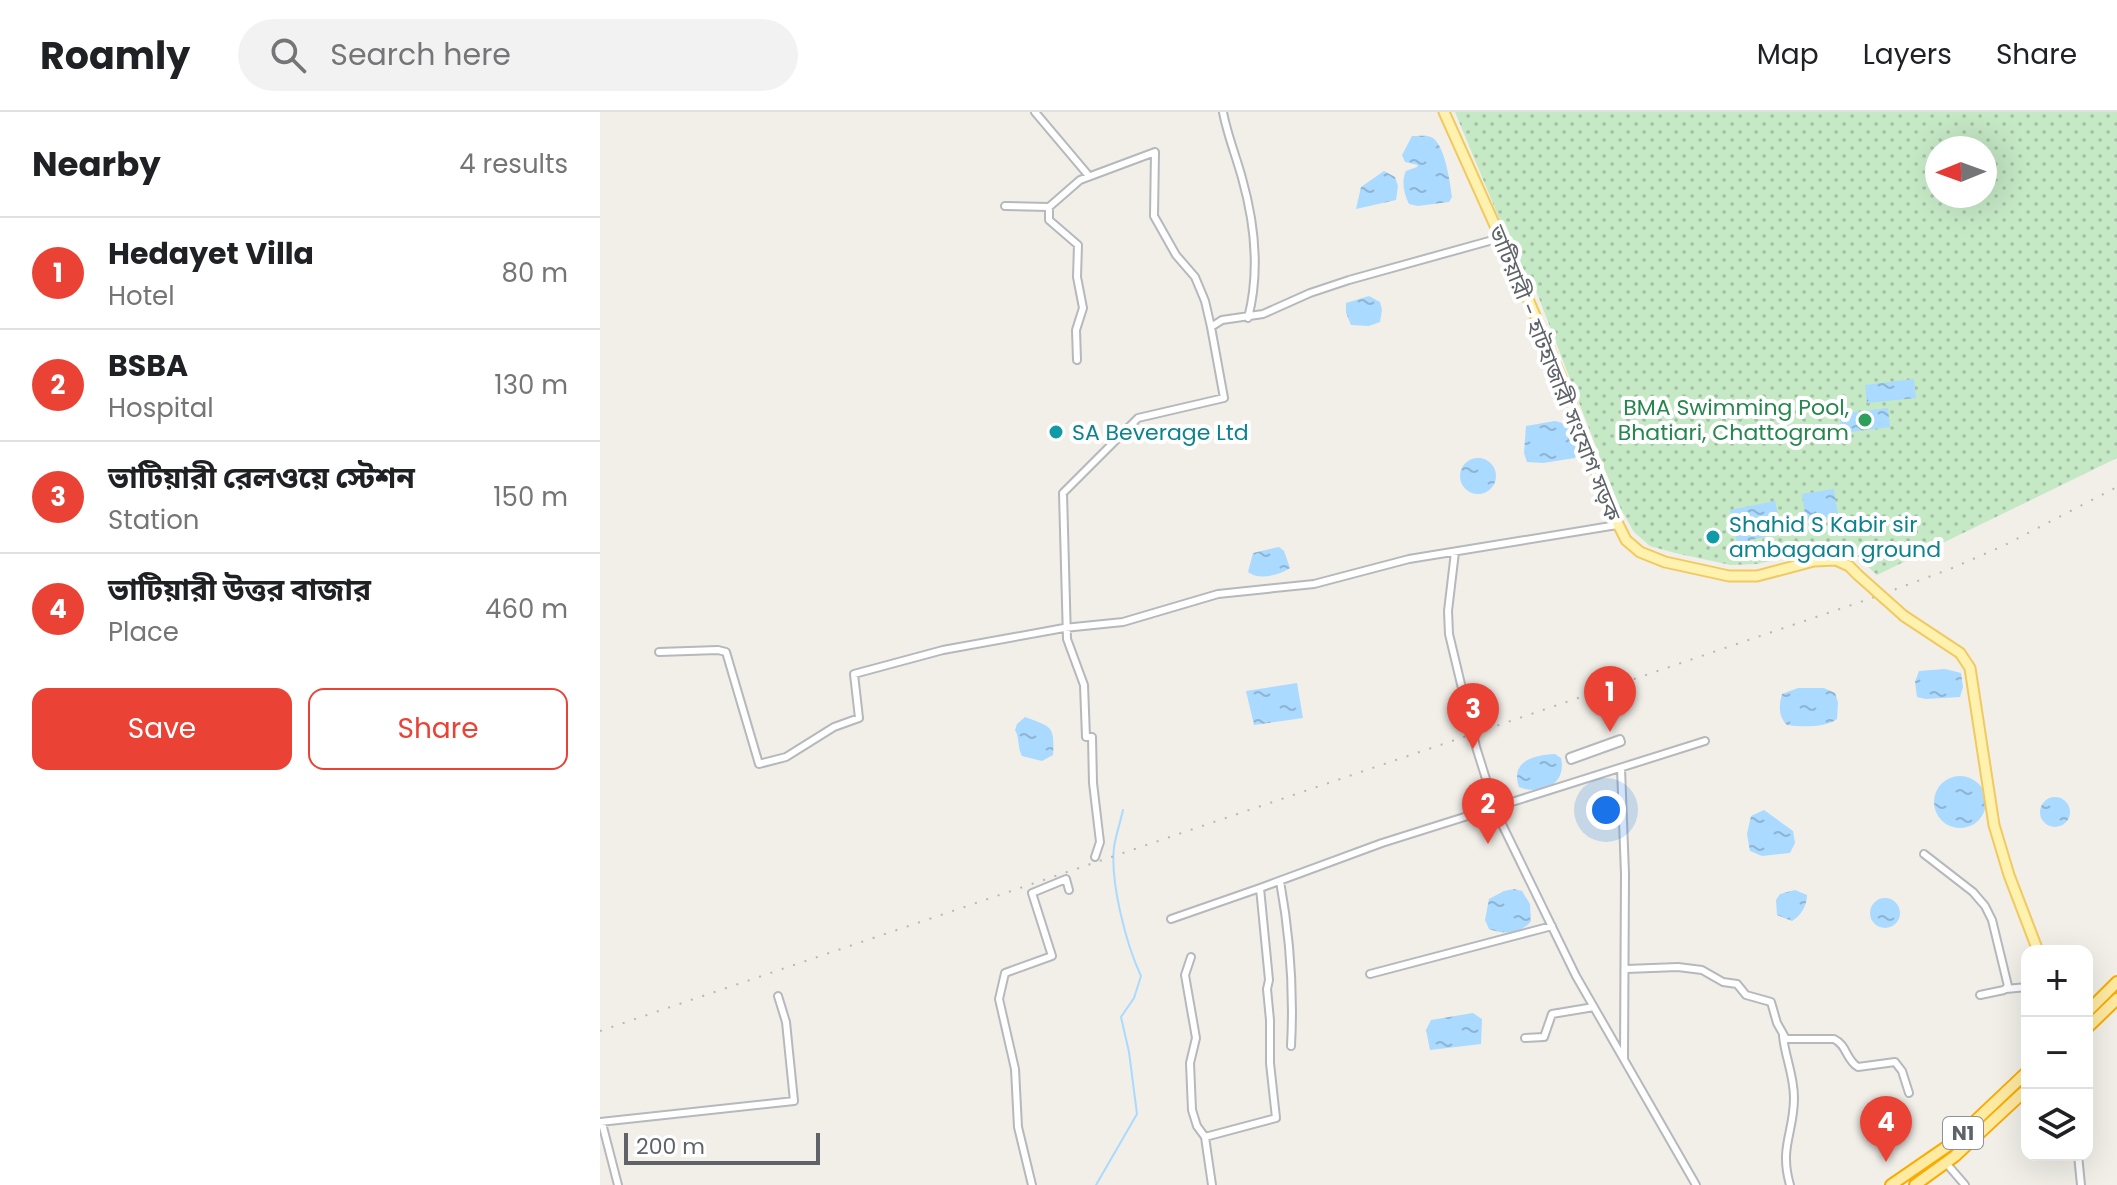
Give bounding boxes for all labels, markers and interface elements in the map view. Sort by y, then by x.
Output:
search box [238,19,798,91]
text: Roamly [40,29,190,82]
icon: search [266,33,310,77]
text: Search here [330,33,511,76]
text: Map [1757,35,1819,74]
text: Layers [1863,35,1952,74]
text: Share [1996,35,2077,74]
north arrow [1925,136,1997,208]
text: Nearby [32,140,161,188]
text: 4 results [459,146,568,182]
street label: ভাটিয়ারী - হাটহাজারী সংযোগ সড়ক [1480,220,1628,526]
text: Hedayet Villa [108,232,314,275]
text: 1 [53,255,63,291]
text: 80 m [502,255,568,291]
text: Hotel [108,278,175,314]
text: BSBA [108,344,188,387]
text: 2 [51,367,65,403]
text: 130 m [494,367,568,403]
text: Hospital [108,390,214,426]
place label: BMA Swimming Pool, Bhatiari, Chattogram [1618,392,1849,448]
marker: BMA Swimming Pool, Bhatiari, Chattogram [1856,411,1874,429]
place label: SA Beverage Ltd [1072,417,1249,448]
marker: SA Beverage Ltd [1047,423,1065,441]
text: ভাটিয়ারী রেলওয়ে স্টেশন [108,456,415,499]
text: 3 [50,479,66,515]
text: 150 m [493,479,568,515]
text: Station [108,502,199,538]
place label: Shahid S Kabir sir ambagaan ground [1729,509,1941,565]
marker: Shahid S Kabir sir ambagaan ground [1704,528,1722,546]
text: ভাটিয়ারী উত্তর বাজার [108,568,371,611]
text: 4 [49,591,67,627]
text: 460 m [485,591,568,627]
text: Place [108,614,179,650]
pin: 1 [1584,666,1636,732]
pin: 3 [1447,683,1499,749]
button: Save [32,688,292,770]
button: Share [308,688,568,770]
pin: 2 [1462,778,1514,844]
your location [1586,790,1626,830]
map controls [2021,945,2093,1161]
button: + [2021,945,2093,1017]
button: − [2021,1017,2093,1089]
button: layers [2021,1089,2093,1161]
pin: 4 [1860,1096,1912,1162]
road number: N1 [1943,1117,1983,1149]
scale bar [624,1129,820,1165]
text: 200 m [636,1131,705,1162]

